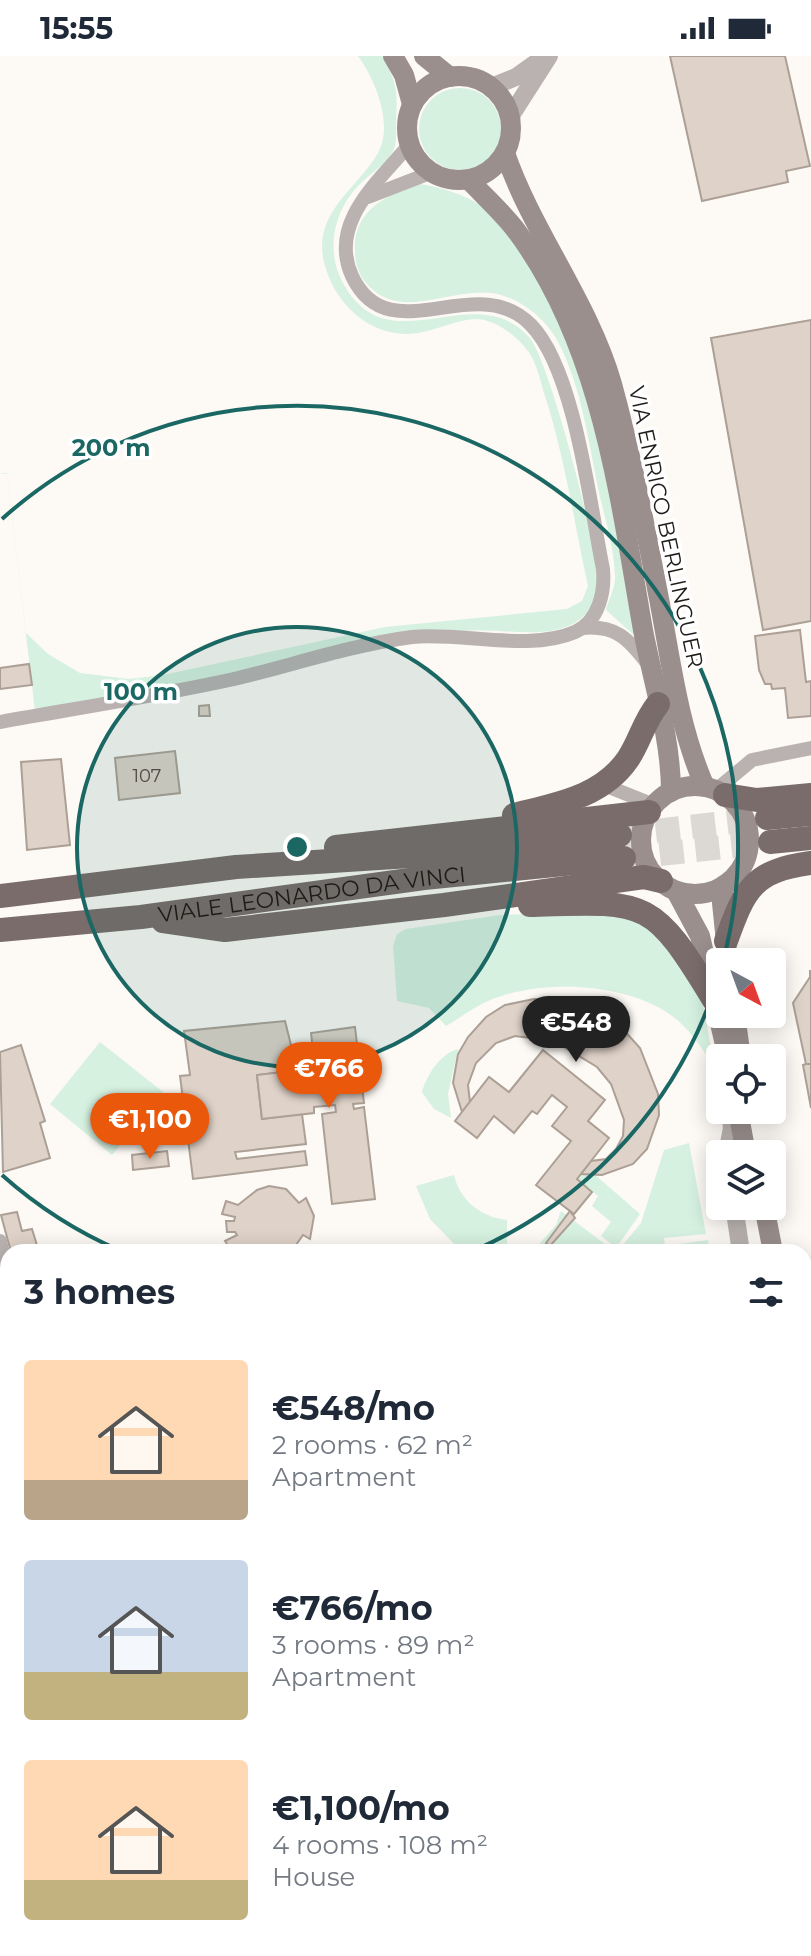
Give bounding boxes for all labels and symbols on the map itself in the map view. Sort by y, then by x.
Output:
street label: VIA ENRICO BERLINGUER [623,384,709,670]
text: 200 m [72,433,150,462]
text: 100 m [104,677,178,706]
house number: 107 [133,765,161,787]
centre of rings [283,833,311,861]
street label: VIALE LEONARDO DA VINCI [156,860,467,928]
north arrow [706,948,786,1028]
pin: €548 [529,996,623,1064]
pin: €766 [282,1042,376,1110]
pin: €1,100 [85,1093,215,1161]

